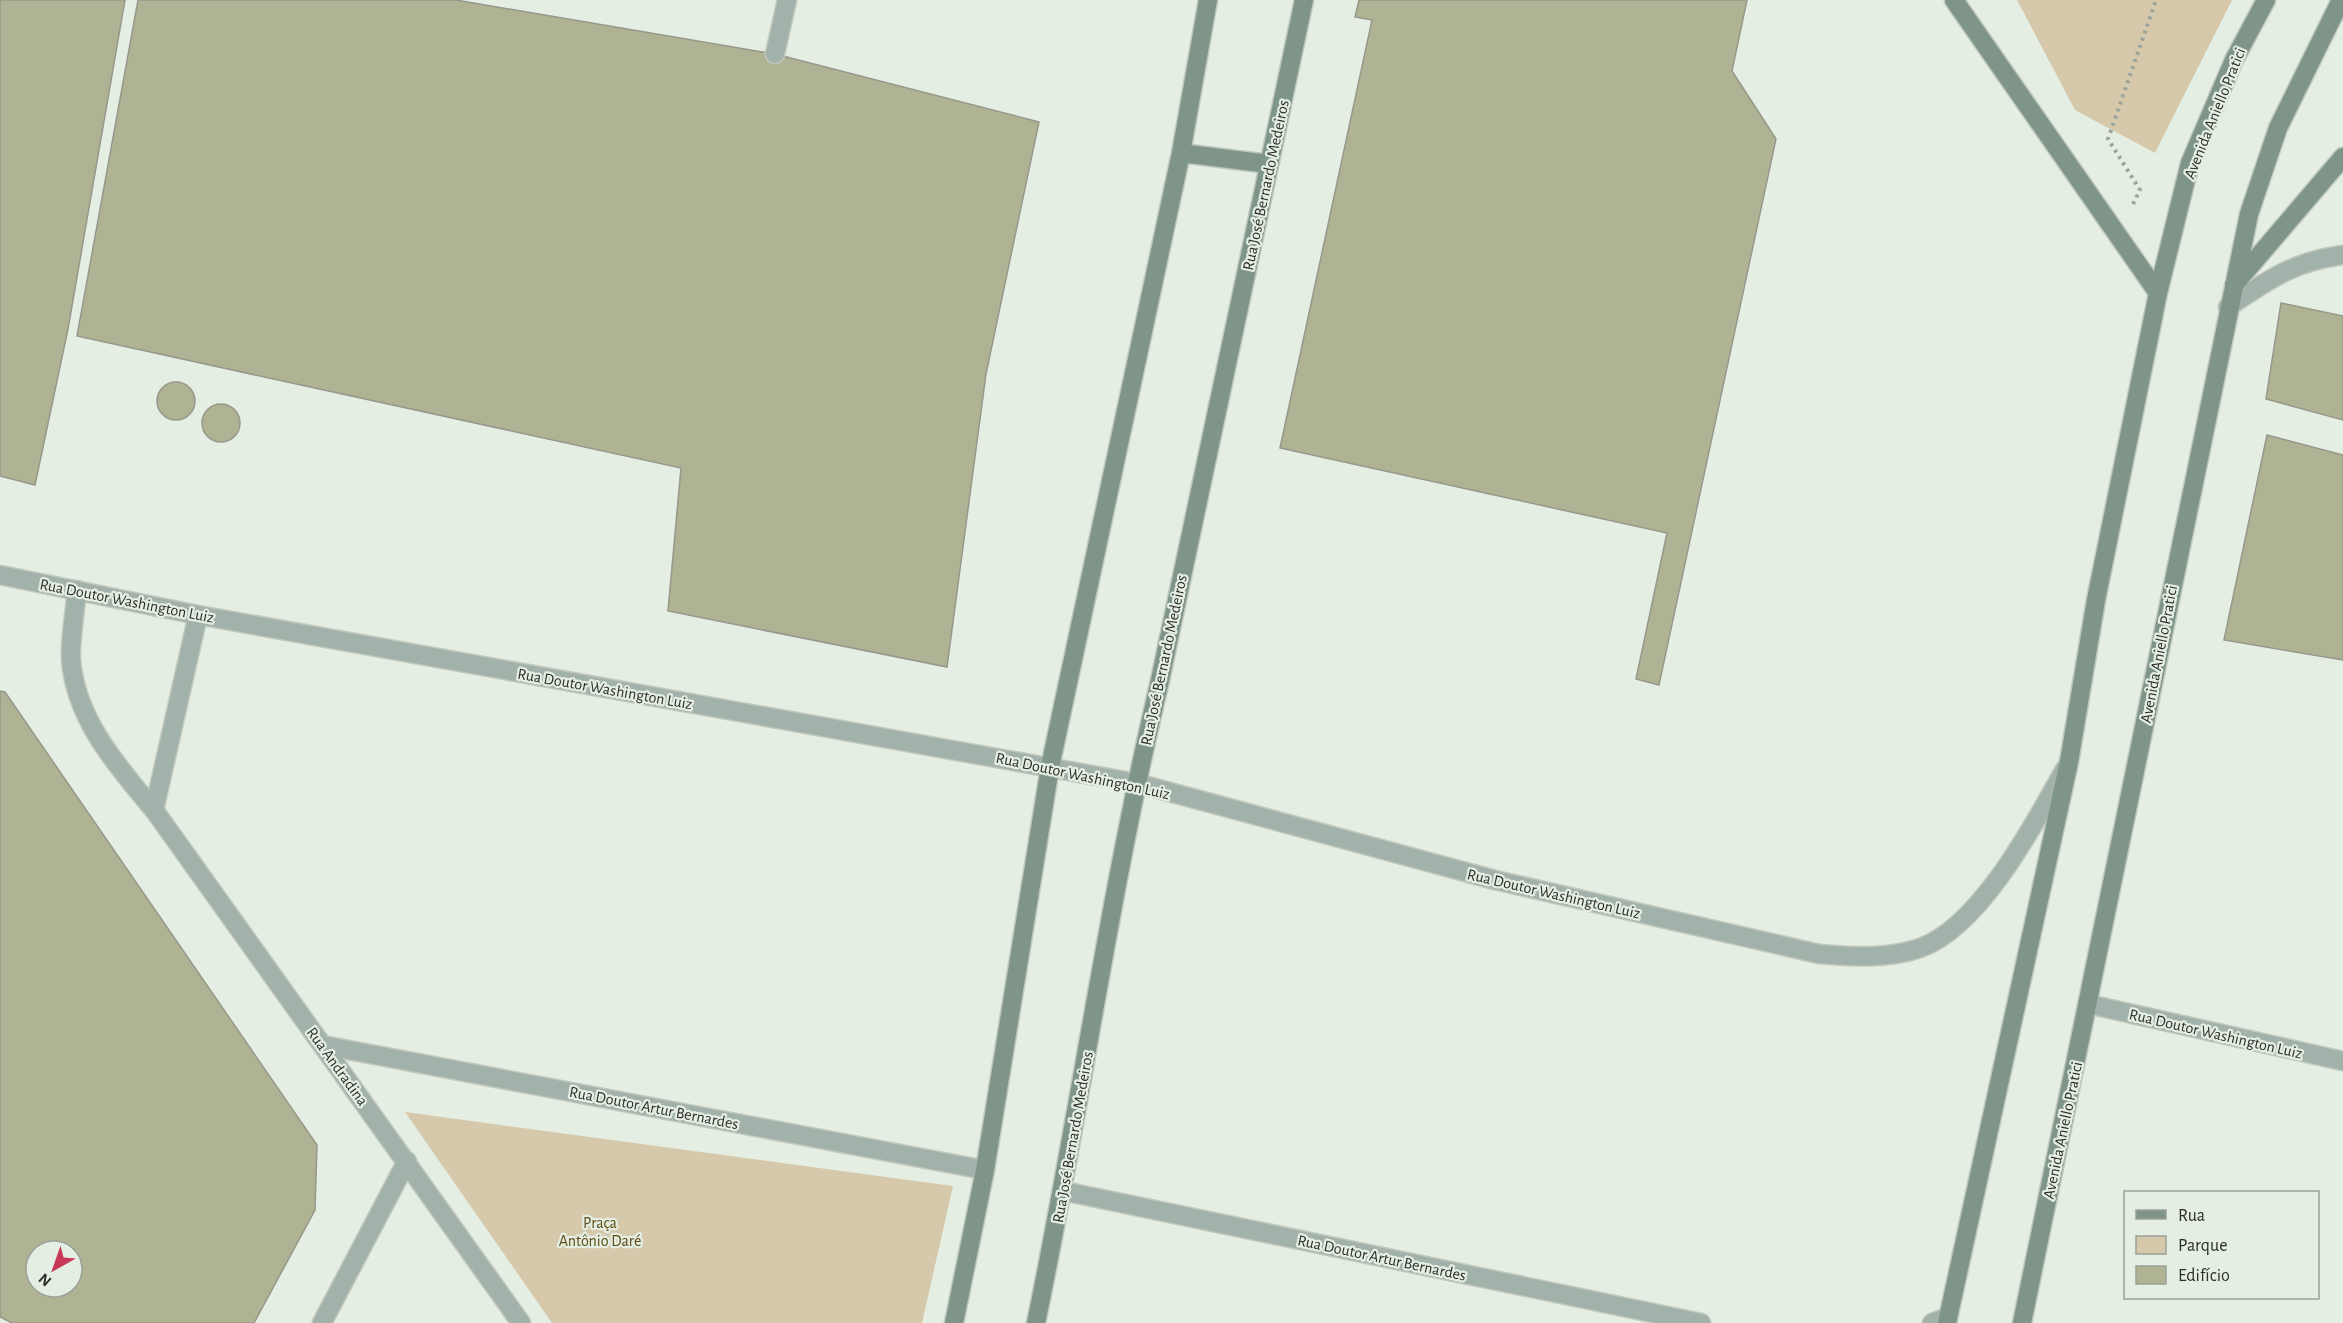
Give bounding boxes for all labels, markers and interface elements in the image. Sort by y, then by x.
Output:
street label: Avenida Aniello Pratici [2181,46,2249,181]
street label: Rua José Bernardo Medeiros [1240,99,1292,272]
street label: Rua José Bernardo Medeiros [1138,574,1190,747]
street label: Rua Doutor Washington Luiz [38,576,216,626]
street label: Avenida Aniello Pratici [2138,584,2180,724]
street label: Rua Doutor Washington Luiz [516,666,694,712]
street label: Rua Doutor Washington Luiz [994,750,1172,802]
street label: Rua Doutor Washington Luiz [1466,866,1642,922]
street label: Rua Doutor Washington Luiz [2128,1006,2304,1062]
street label: Rua Andradina [304,1024,371,1109]
street label: Rua José Bernardo Medeiros [1050,1050,1096,1224]
street label: Avenida Aniello Pratici [2041,1060,2085,1200]
street label: Rua Doutor Artur Bernardes [568,1084,740,1132]
legend [2124,1191,2319,1299]
text: Rua [2178,1207,2205,1225]
park label: Praça Antônio Daré [559,1215,641,1249]
street label: Rua Doutor Artur Bernardes [1296,1232,1468,1284]
text: Parque [2178,1237,2227,1255]
north arrow [24,1239,84,1299]
text: Edifício [2178,1267,2230,1285]
text: N [36,1270,54,1289]

